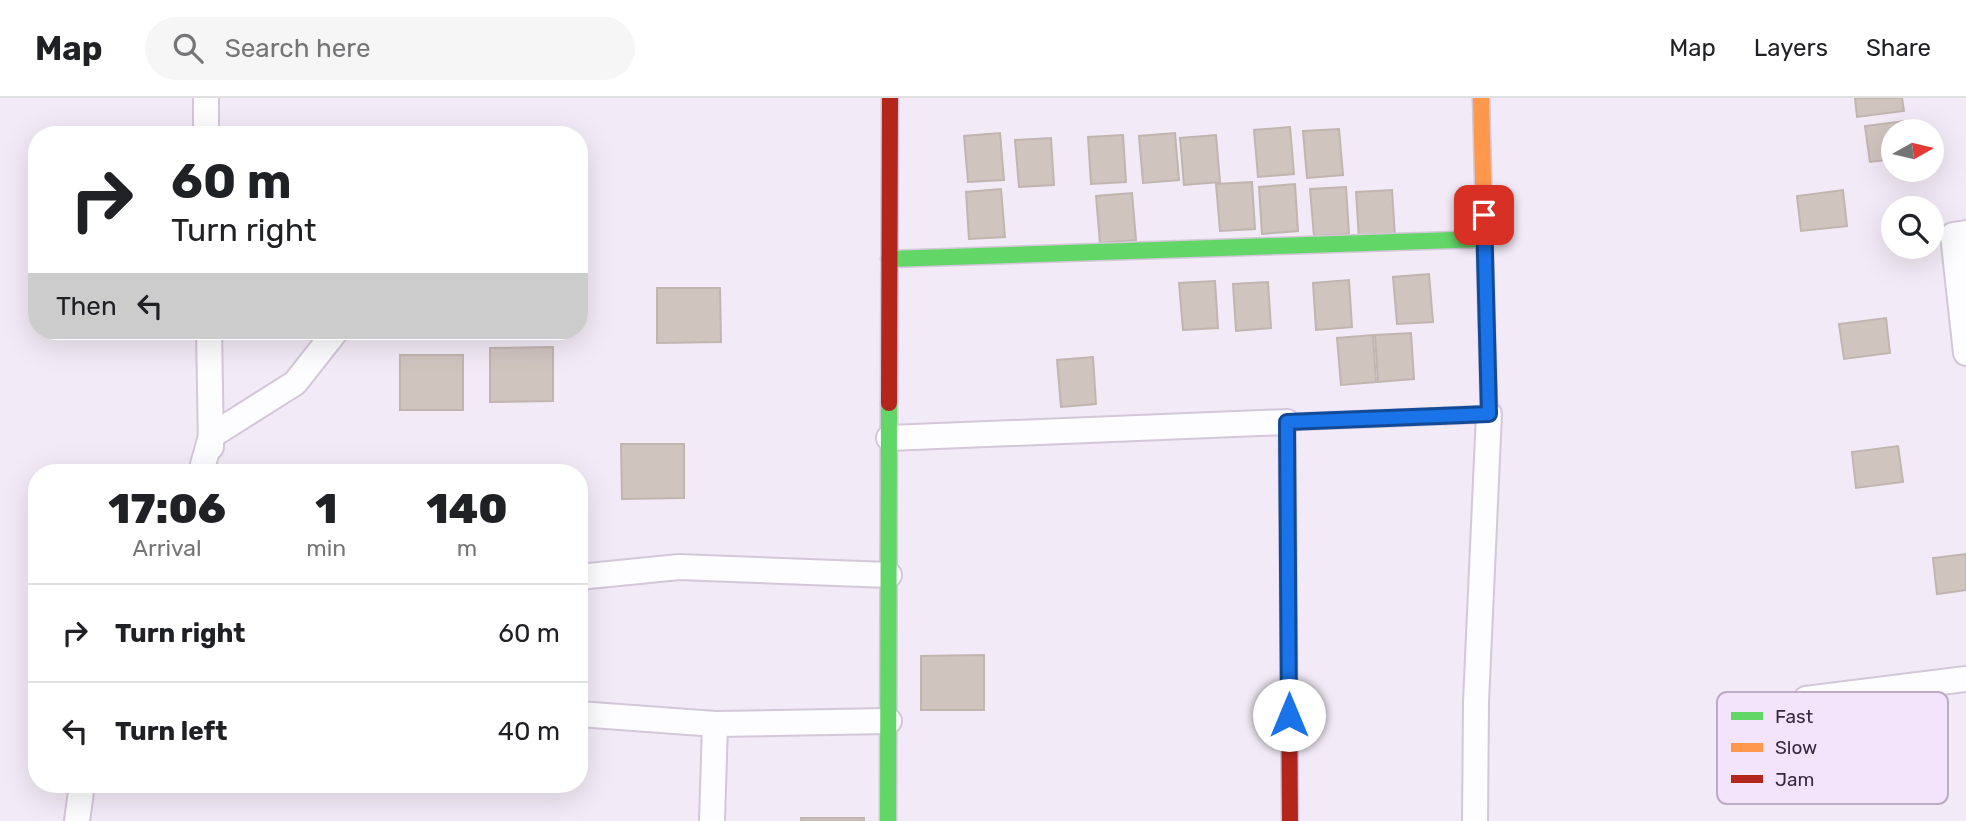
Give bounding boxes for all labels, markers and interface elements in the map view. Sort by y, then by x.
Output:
search box [145,17,635,80]
text: Map [35,29,103,68]
icon: search [169,29,207,67]
text: Search here [225,33,370,64]
text: Map [1669,34,1716,62]
text: Layers [1754,34,1828,62]
text: Share [1866,34,1931,62]
north arrow [1881,119,1944,182]
map controls [1881,119,1944,259]
text: 60 m [171,152,292,210]
icon: right [56,154,147,245]
pin [1454,185,1514,245]
icon: arrive [1465,196,1503,234]
button: search [1881,196,1944,259]
text: Turn right [171,211,316,249]
icon: left [131,287,169,325]
text: Then [56,291,117,322]
text: 17:06 [108,484,226,534]
text: 1 [315,484,337,534]
text: 140 [426,484,508,534]
text: Arrival [133,534,202,562]
text: min [306,534,346,562]
text: m [457,534,477,562]
icon: right [56,614,94,652]
text: Turn right [115,618,245,649]
text: 60 m [498,618,560,649]
position arrow [1252,678,1326,752]
legend [1717,692,1948,804]
text: Fast [1775,705,1814,728]
icon: left [56,712,94,750]
text: Turn left [115,716,227,747]
text: 40 m [498,716,560,747]
text: Slow [1775,736,1817,759]
text: Jam [1775,768,1814,791]

